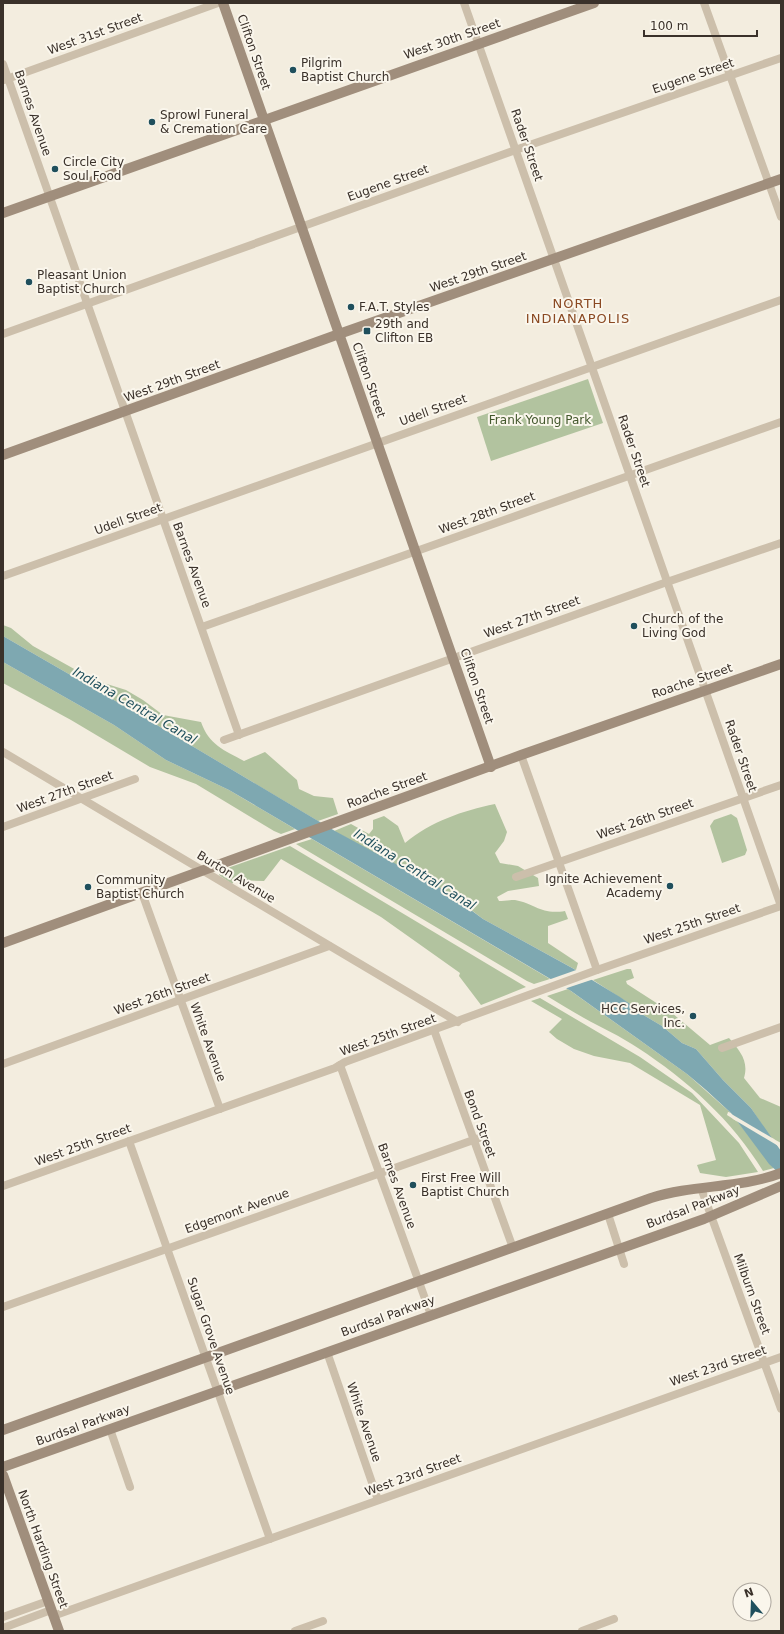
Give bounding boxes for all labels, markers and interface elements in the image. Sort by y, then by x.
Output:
street label: West 31st Street [46,10,145,58]
street label: Clifton Street [235,12,274,92]
scale bar [644,12,757,38]
street label: West 30th Street [402,16,502,62]
text: 100 m [650,19,688,33]
street label: Eugene Street [650,55,736,97]
place label: Pilgrim Baptist Church [301,56,389,84]
marker: Pilgrim Baptist Church [288,65,298,75]
street label: Barnes Avenue [12,68,54,158]
street label: Rader Street [508,107,546,183]
place label: Sprowl Funeral & Cremation Care [160,108,267,136]
marker: Sprowl Funeral & Cremation Care [147,117,157,127]
place label: Circle City Soul Food [63,155,124,183]
street label: Eugene Street [345,162,431,204]
marker: Circle City Soul Food [50,164,60,174]
street label: West 29th Street [428,249,528,295]
place label: Pleasant Union Baptist Church [37,268,127,296]
marker: Pleasant Union Baptist Church [24,277,34,287]
district label: NORTH INDIANAPOLIS [526,296,630,326]
place label: F.A.T. Styles [359,300,430,314]
marker: F.A.T. Styles [346,302,356,312]
place label: 29th and Clifton EB [375,317,433,345]
marker: 29th and Clifton EB [362,326,372,336]
street label: Clifton Street [350,340,389,420]
street label: West 29th Street [122,357,222,405]
street label: Udell Street [397,391,469,429]
park label: Frank Young Park [489,413,591,427]
street label: Rader Street [615,413,653,489]
street label: West 28th Street [437,489,537,537]
street label: Udell Street [92,500,164,538]
street label: Barnes Avenue [170,520,214,610]
street label: West 27th Street [482,593,582,641]
place label: Church of the Living God [642,612,723,640]
marker: Church of the Living God [629,621,639,631]
street label: Clifton Street [458,646,497,726]
street label: Roache Street [650,661,734,701]
water label: Indiana Central Canal [70,664,200,747]
street label: Rader Street [722,718,760,794]
street label: West 27th Street [15,768,115,816]
street label: Roache Street [345,769,429,811]
street label: West 26th Street [595,796,695,842]
water label: Indiana Central Canal [351,826,479,913]
street label: Burton Avenue [194,848,278,906]
place label: Ignite Achievement Academy [545,872,662,900]
place label: Community Baptist Church [96,873,184,901]
marker: Ignite Achievement Academy [665,881,675,891]
marker: Community Baptist Church [83,882,93,892]
street label: West 25th Street [642,901,742,947]
street label: West 26th Street [112,970,212,1018]
street label: White Avenue [187,1000,229,1084]
place label: HCC Services, Inc. [601,1002,685,1030]
street label: West 25th Street [338,1011,438,1059]
marker: HCC Services, Inc. [688,1011,698,1021]
street label: Bond Street [461,1088,499,1160]
street label: West 25th Street [33,1121,133,1169]
street label: Barnes Avenue [375,1141,419,1231]
place label: First Free Will Baptist Church [421,1171,509,1199]
marker: First Free Will Baptist Church [408,1180,418,1190]
street label: Burdsal Parkway [644,1183,742,1231]
street label: Edgemont Avenue [183,1186,291,1236]
street label: Milburn Street [731,1252,773,1337]
street label: Sugar Grove Avenue [184,1276,238,1396]
street label: Burdsal Parkway [339,1292,437,1340]
street label: West 23rd Street [668,1343,768,1389]
street label: White Avenue [344,1380,384,1464]
street label: Burdsal Parkway [34,1401,132,1449]
street label: West 23rd Street [363,1451,463,1499]
street label: North Harding Street [15,1488,71,1610]
north arrow [732,1582,772,1622]
text: N [742,1585,755,1601]

